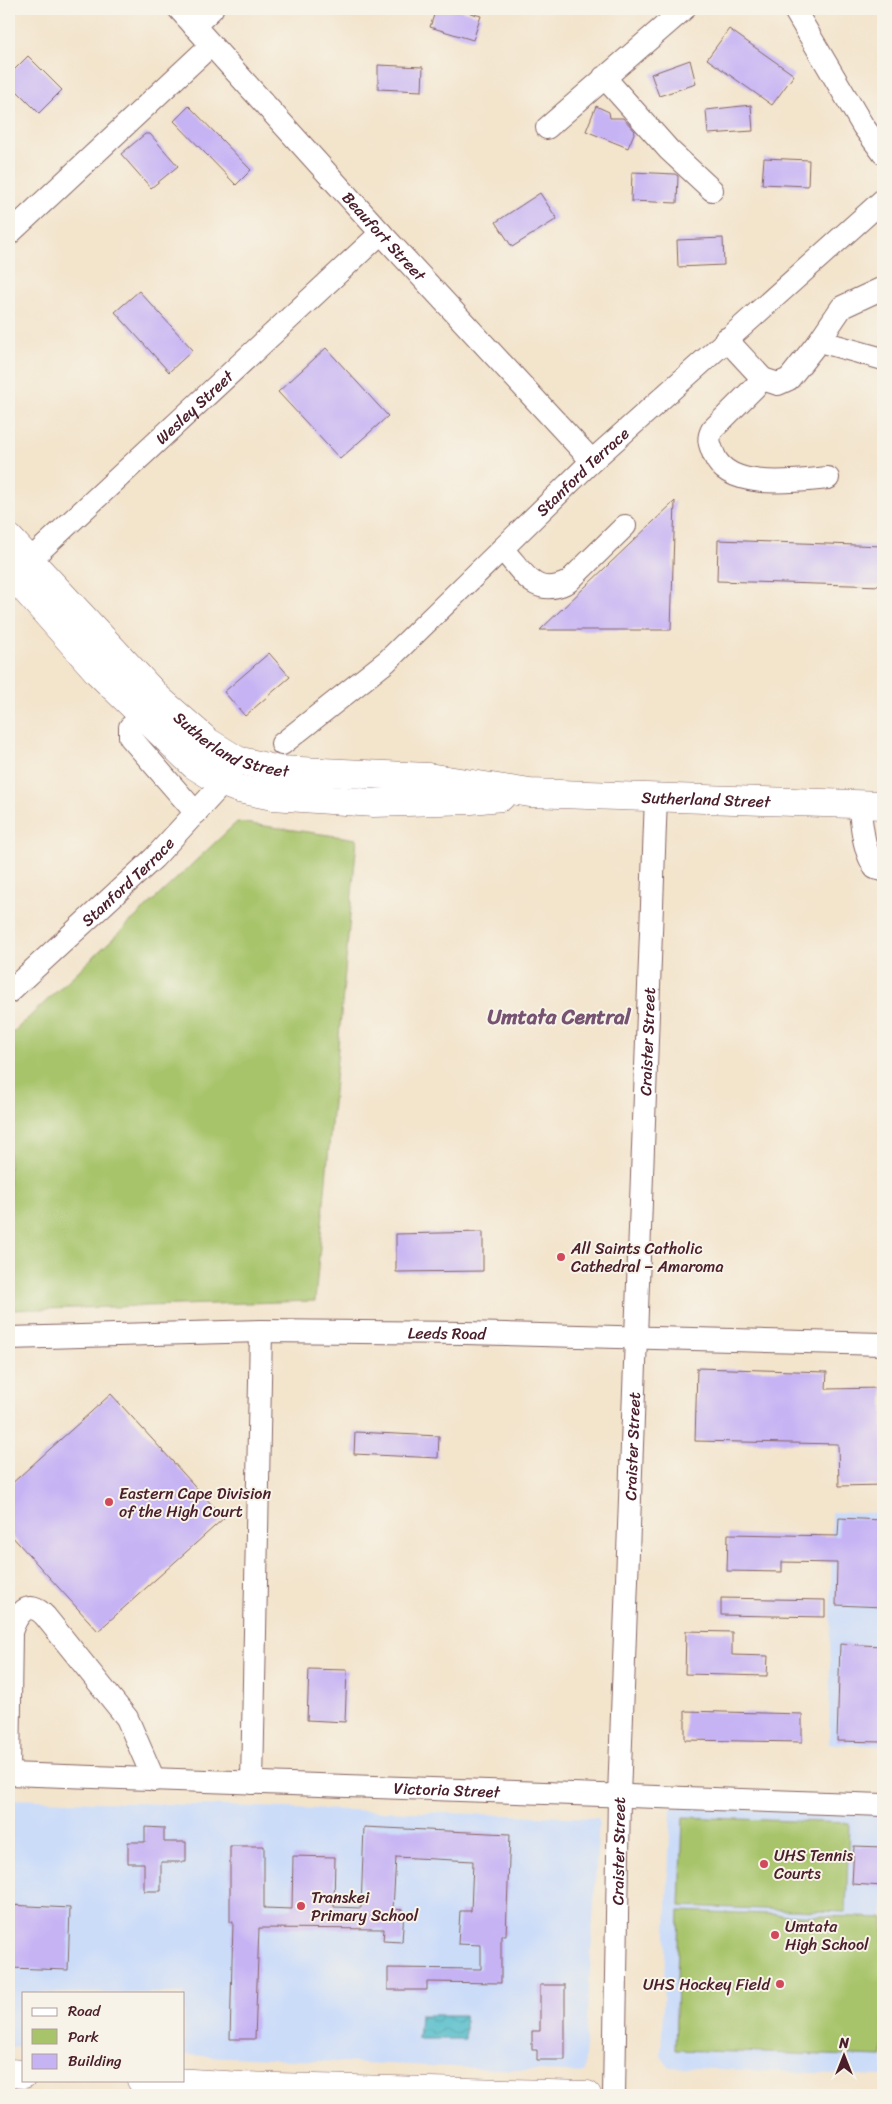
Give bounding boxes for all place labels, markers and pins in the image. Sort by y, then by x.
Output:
place label: All Saints Catholic Cathedral – Amaroma [570,1234,723,1281]
marker: All Saints Catholic Cathedral – Amaroma [555,1251,567,1263]
place label: Eastern Cape Division of the High Court [119,1479,271,1526]
marker: Eastern Cape Division of the High Court [103,1496,115,1508]
place label: UHS Tennis Courts [774,1841,854,1888]
marker: UHS Tennis Courts [758,1858,770,1870]
place label: Transkei Primary School [311,1883,419,1930]
marker: Transkei Primary School [295,1900,307,1912]
place label: Umtata High School [785,1912,869,1959]
marker: Umtata High School [769,1929,781,1941]
place label: UHS Hockey Field [643,1970,772,1999]
marker: UHS Hockey Field [774,1978,786,1990]

